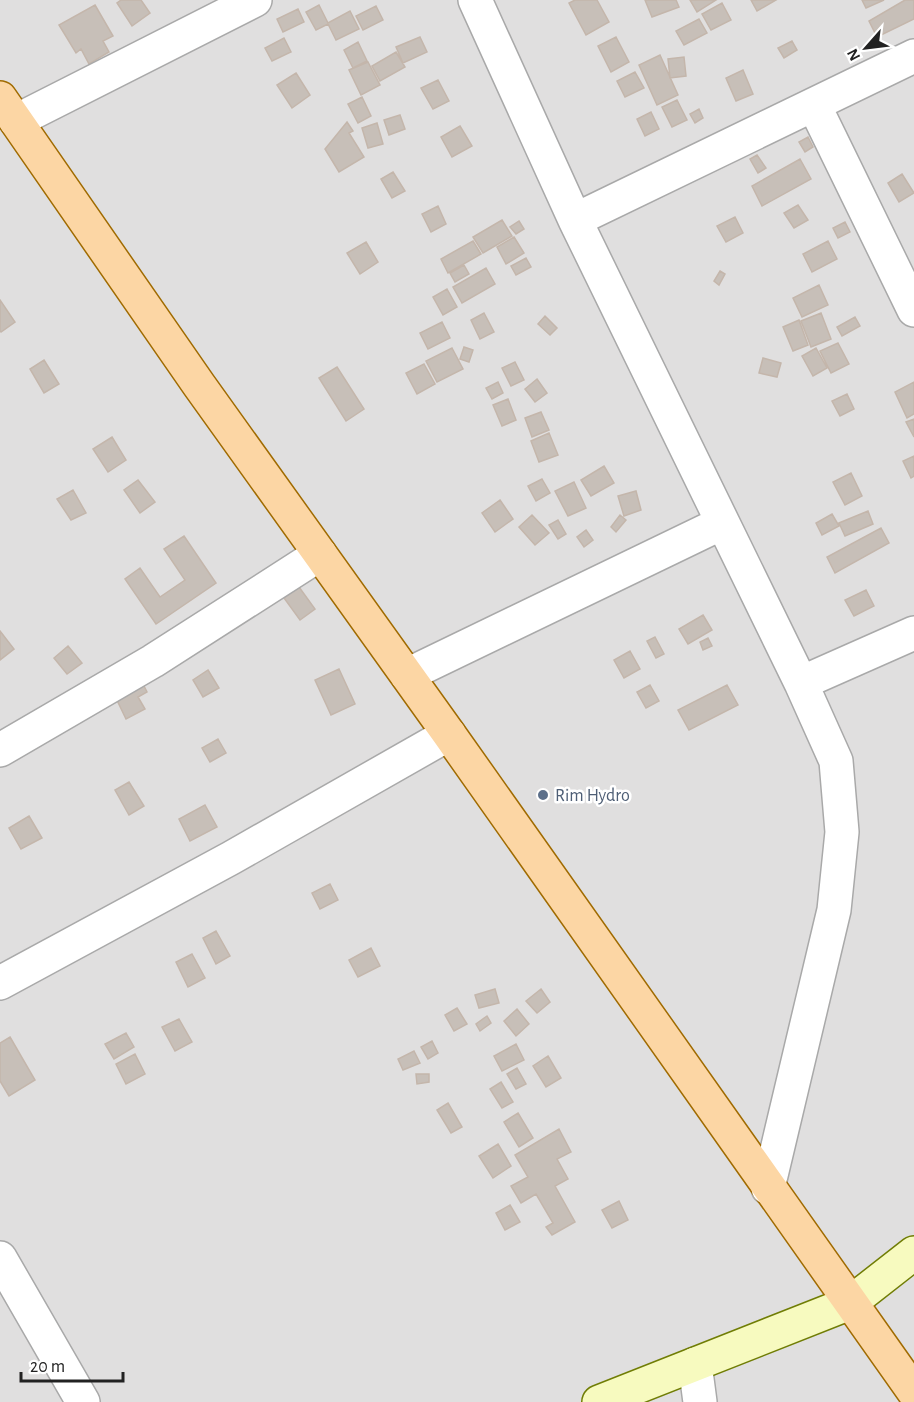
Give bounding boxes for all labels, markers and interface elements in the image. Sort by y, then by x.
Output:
north arrow [836,18,896,78]
text: N [844,46,863,63]
place label: Rim Hydro [555,787,630,805]
marker: Rim Hydro [536,788,550,802]
scale bar [21,1345,123,1383]
text: 20 m [30,1358,65,1376]

